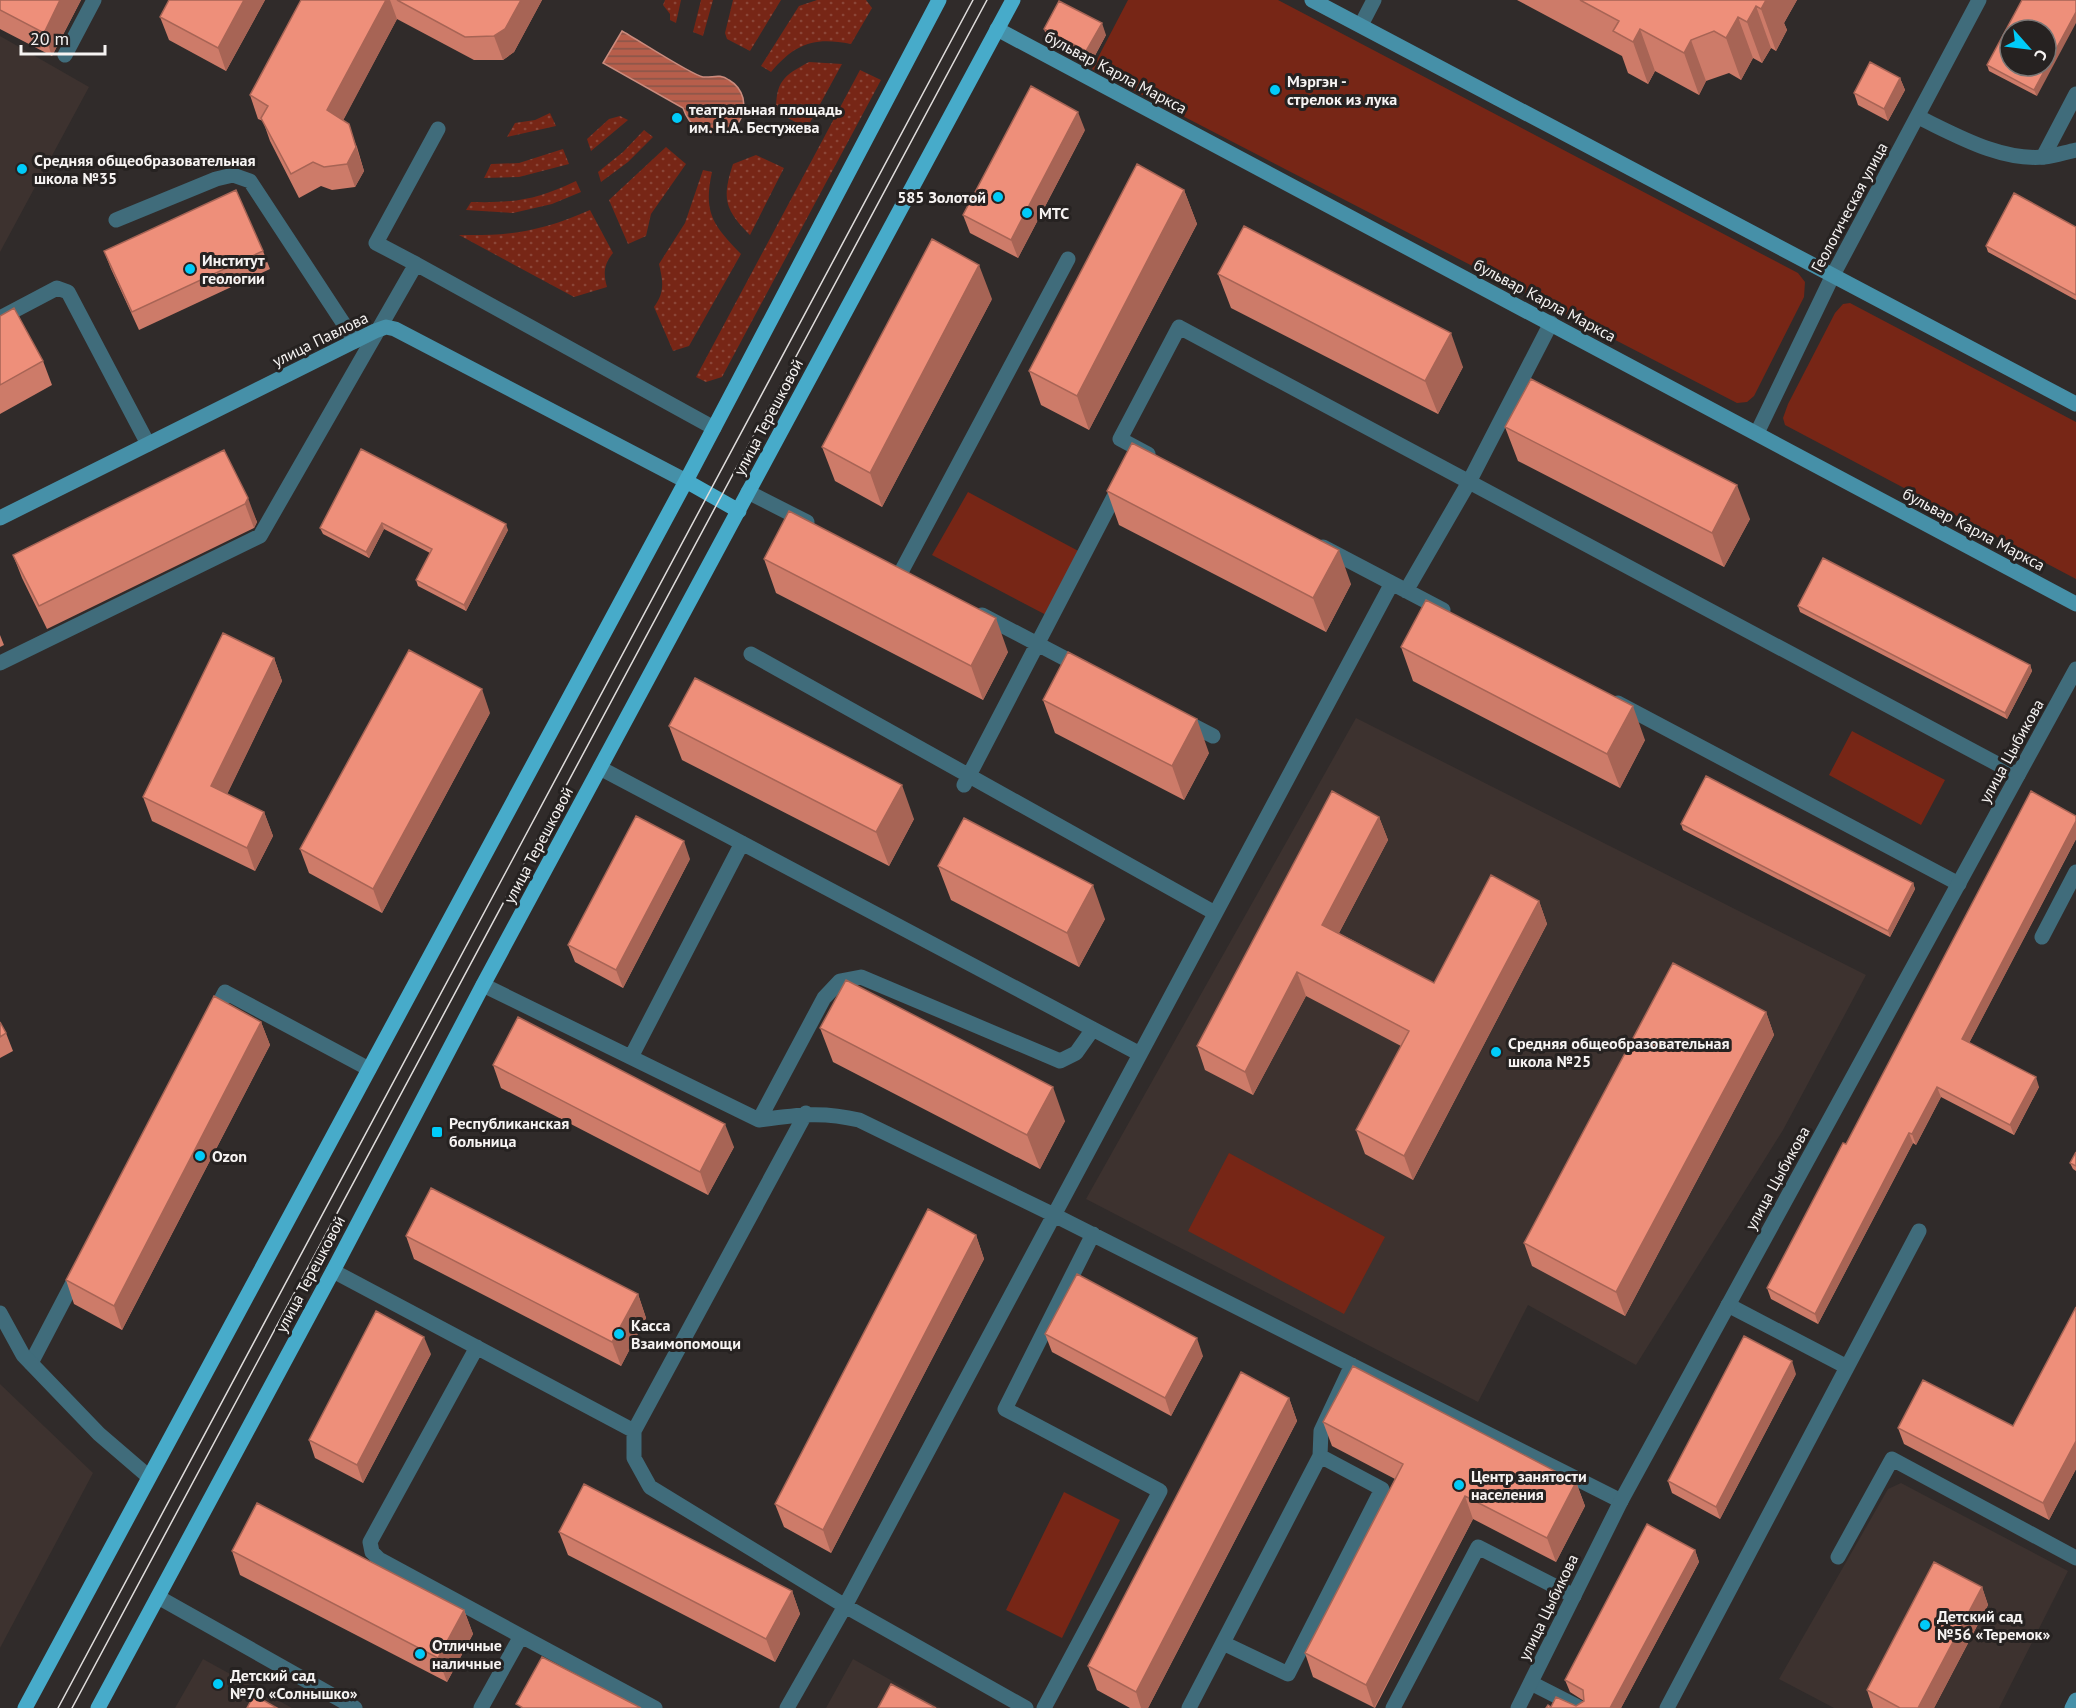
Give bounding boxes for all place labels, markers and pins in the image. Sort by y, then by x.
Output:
place label: Мэргэн - стрелок из лука [1287,71,1397,109]
marker: Мэргэн - стрелок из лука [1268,83,1282,97]
place label: театральная площадь им. Н.А. Бестужева [689,99,842,137]
marker: театральная площадь им. Н.А. Бестужева [670,111,684,125]
place label: Средняя общеобразовательная школа №35 [34,150,256,188]
marker: Средняя общеобразовательная школа №35 [15,162,29,176]
place label: 585 Золотой [897,187,986,207]
marker: 585 Золотой [991,190,1005,204]
place label: МТС [1039,203,1069,223]
marker: МТС [1020,206,1034,220]
place label: Институт геологии [202,250,265,288]
marker: Институт геологии [183,262,197,276]
place label: Средняя общеобразовательная школа №25 [1508,1033,1730,1071]
marker: Средняя общеобразовательная школа №25 [1489,1045,1503,1059]
place label: Республиканская больница [449,1113,569,1151]
marker: Республиканская больница [430,1125,444,1139]
place label: Ozon [212,1146,247,1166]
marker: Ozon [193,1149,207,1163]
place label: Касса Взаимопомощи [631,1315,741,1353]
marker: Касса Взаимопомощи [612,1327,626,1341]
place label: Центр занятости населения [1471,1466,1587,1504]
marker: Центр занятости населения [1452,1478,1466,1492]
place label: Детский сад №56 «Теремок» [1937,1606,2050,1644]
marker: Детский сад №56 «Теремок» [1918,1618,1932,1632]
place label: Отличные наличные [432,1635,502,1673]
marker: Отличные наличные [413,1647,427,1661]
place label: Детский сад №70 «Солнышко» [230,1665,358,1703]
marker: Детский сад №70 «Солнышко» [211,1677,225,1691]

